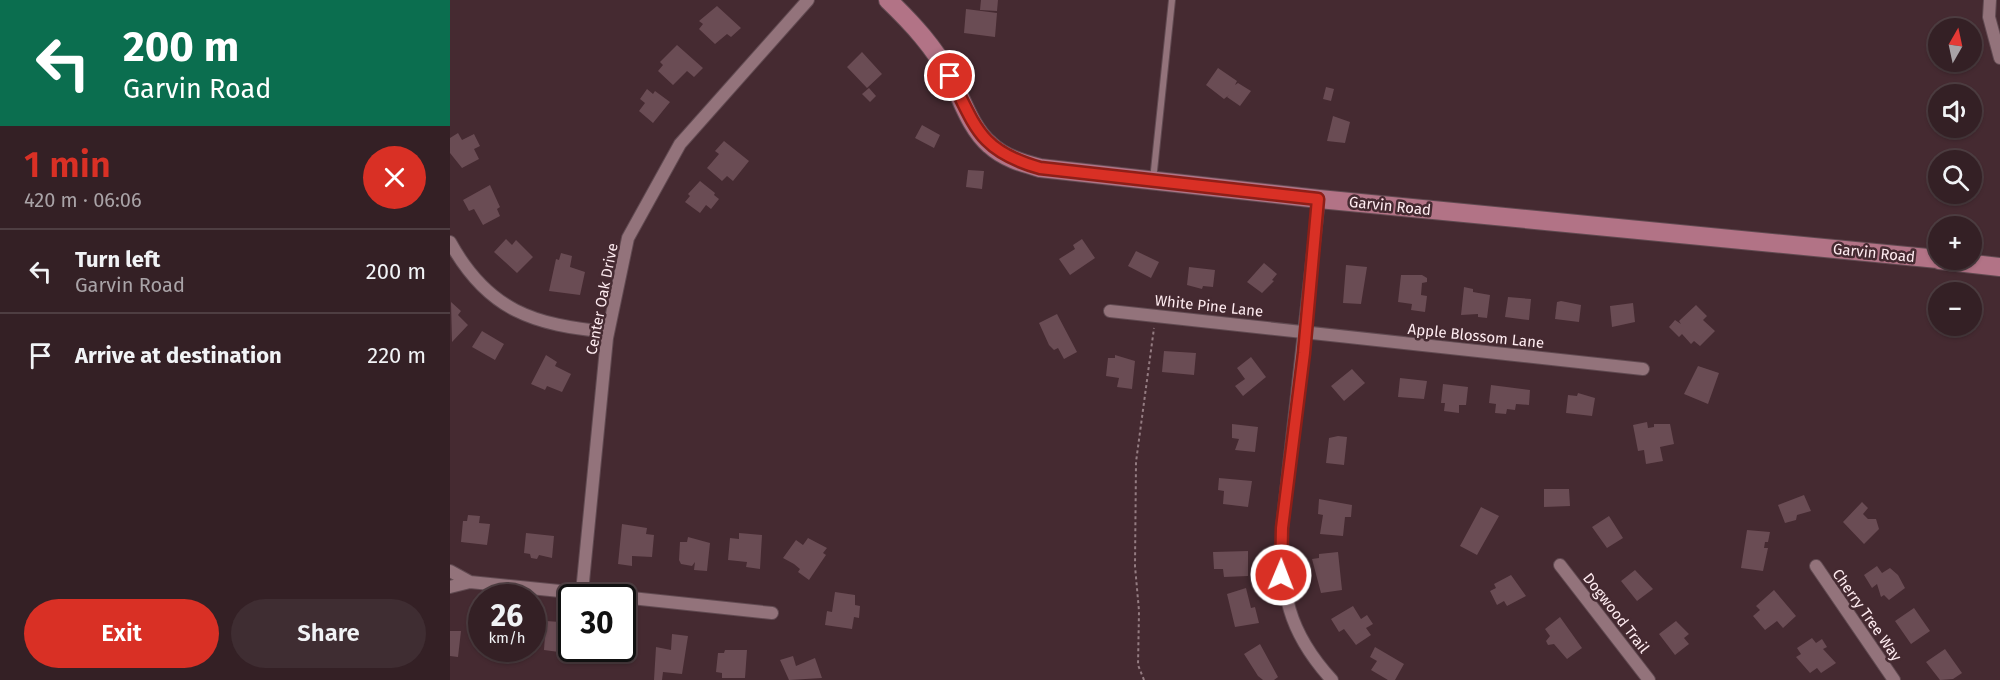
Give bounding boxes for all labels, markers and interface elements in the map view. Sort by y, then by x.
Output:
north arrow [1928,18,1982,72]
map controls [1928,18,1982,336]
text: 200 m [123,22,239,72]
icon: left [24,24,102,102]
pin [924,50,975,101]
icon: arrive [933,59,966,92]
text: Garvin Road [123,73,271,105]
button: sound [1928,84,1982,138]
text: 1 min [24,143,111,187]
button: close [363,146,426,209]
button: search [1928,150,1982,204]
text: 420 m · 06:06 [24,188,142,212]
street label: Garvin Road [1348,193,1432,219]
button: + [1928,216,1982,270]
street label: Garvin Road [1832,240,1916,266]
street label: Center Oak Drive [582,242,622,356]
text: Turn left [75,246,160,273]
icon: left [24,255,57,288]
text: 200 m [366,258,426,285]
text: Garvin Road [75,273,185,297]
button: − [1928,282,1982,336]
street label: White Pine Lane [1154,291,1264,321]
street label: Apple Blossom Lane [1407,320,1545,352]
icon: arrive [24,339,57,372]
text: Arrive at destination [75,342,282,369]
text: 220 m [367,342,426,369]
position arrow [1249,543,1313,607]
street label: Cherry Tree Way [1829,565,1906,665]
street label: Dogwood Trail [1579,569,1653,657]
speed limit sign: 30 [558,584,636,662]
text: 26 [491,598,523,634]
button: Exit [24,599,219,668]
button: Share [231,599,426,668]
text: km/h [488,629,526,647]

